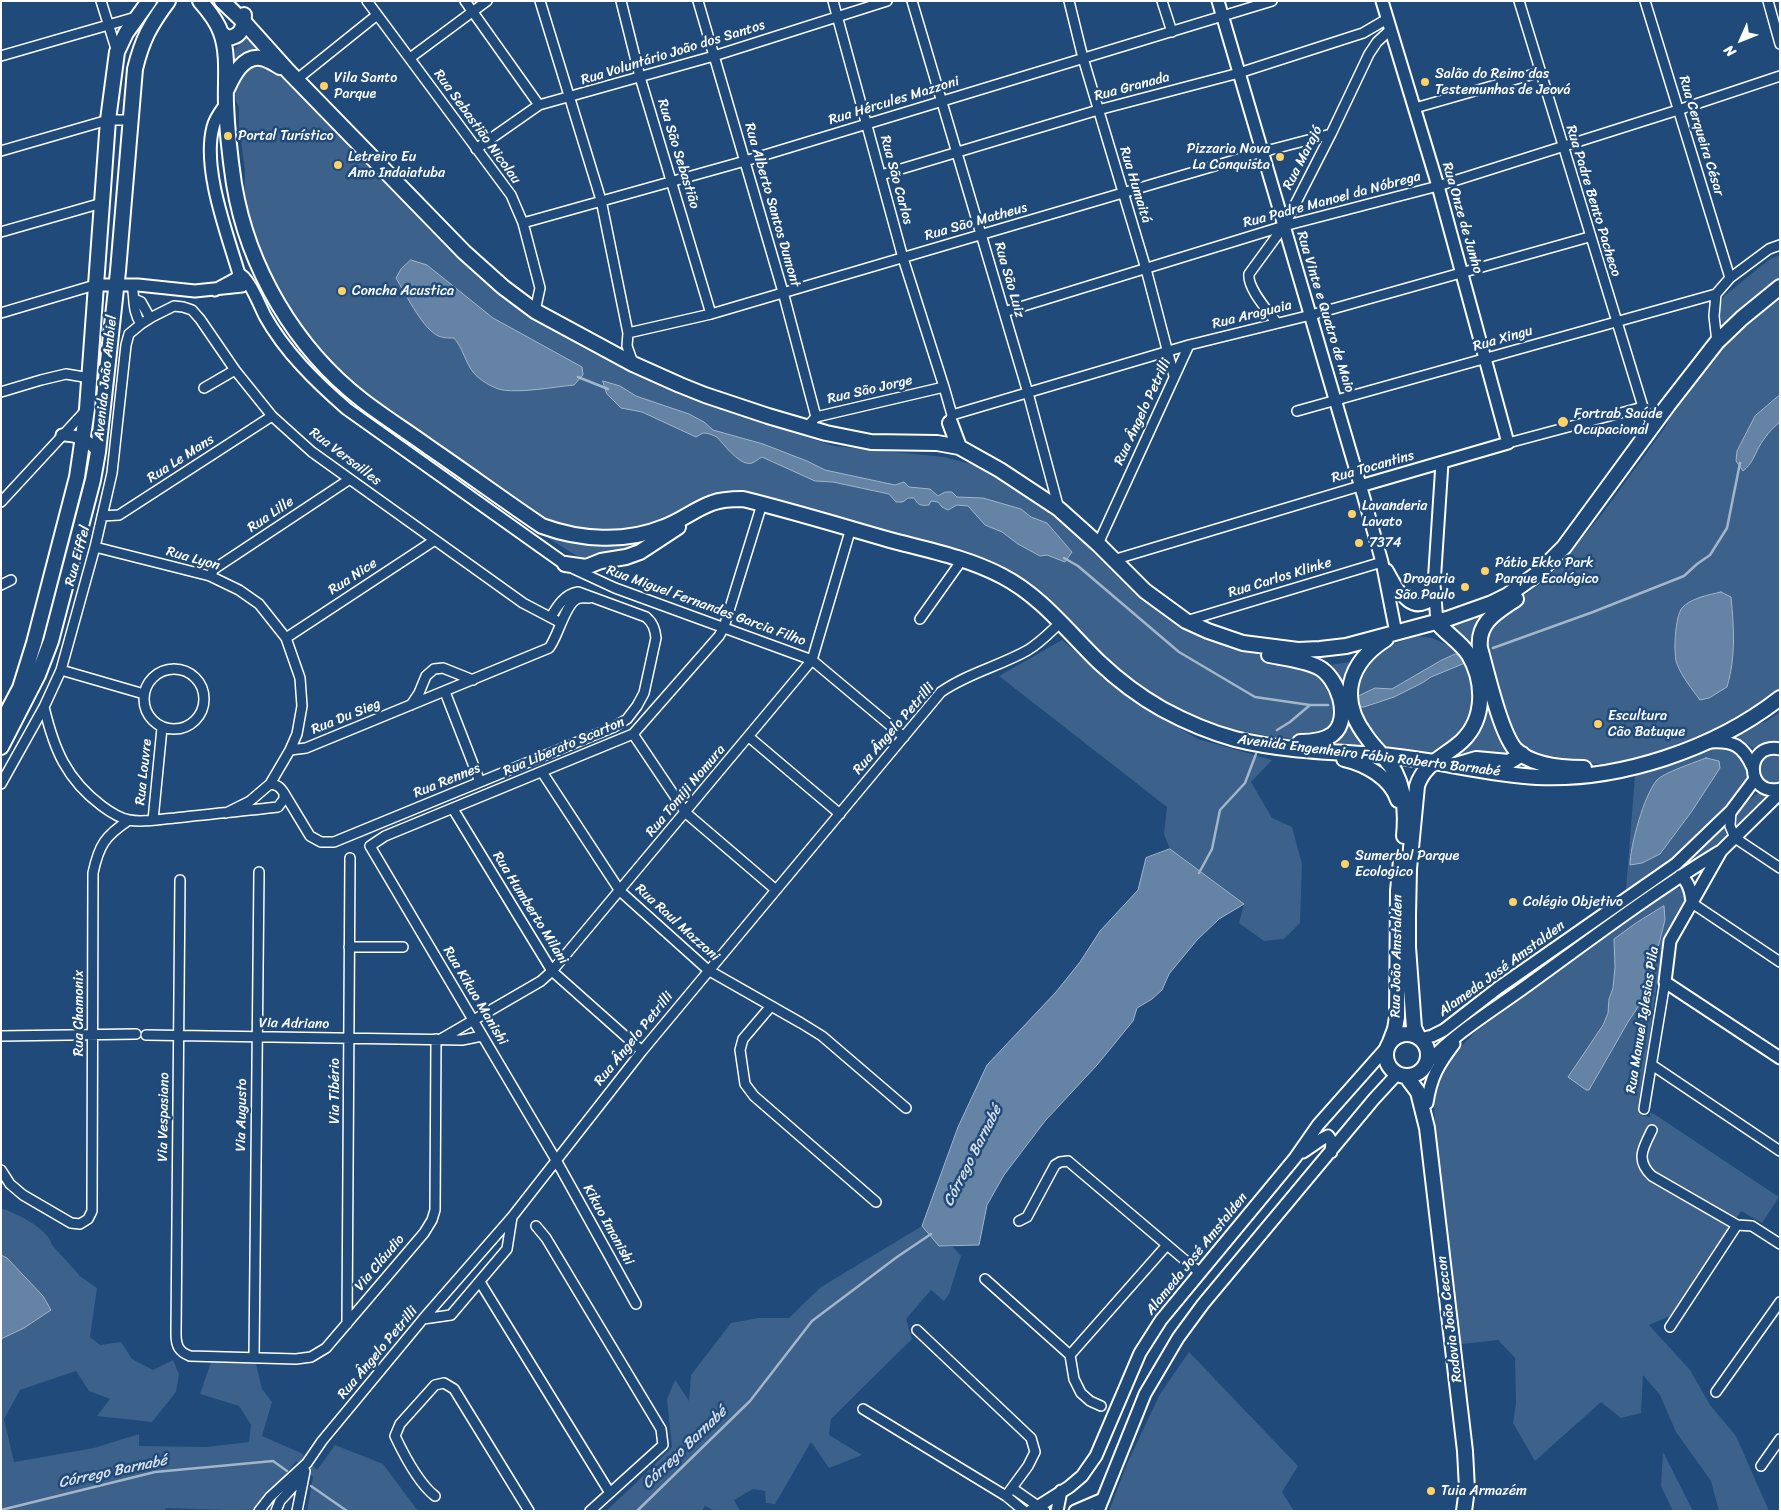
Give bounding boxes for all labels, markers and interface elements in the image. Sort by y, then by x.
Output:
north arrow [1716,15,1766,65]
street label: Rua Voluntário João dos Santos [579,17,767,89]
text: N [1717,39,1742,63]
place label: Salão do Reino das Testemunhas de Jeová [1435,66,1571,98]
street label: Rua Sebastião Nicolau [430,67,524,187]
street label: Rua Granada [1093,69,1171,105]
place label: Vila Santo Parque [334,70,397,102]
street label: Rua Hércules Mazzoni [827,73,961,129]
street label: Rua Cerqueira César [1675,74,1727,198]
marker: Salão do Reino das Testemunhas de Jeová [1419,76,1431,88]
marker: Vila Santo Parque [318,80,330,92]
street label: Rua São Sebastião [653,97,703,211]
street label: Rua Alberto Santos Dumont [740,121,804,289]
street label: Rua Marajó [1280,123,1326,193]
street label: Rua Padre Bento Pacheco [1562,123,1624,279]
place label: Portal Turístico [238,128,334,144]
marker: Portal Turístico [222,130,234,142]
street label: Rua São Carlos [876,134,916,226]
place label: Pizzaria Nova La Conquista [1187,141,1270,174]
street label: Rua Humaitá [1115,145,1155,225]
place label: Letreiro Eu Amo Indaiatuba [348,149,445,182]
marker: Pizzaria Nova La Conquista [1274,151,1286,163]
marker: Letreiro Eu Amo Indaiatuba [332,159,344,171]
street label: Rua Onze de Junho [1438,160,1486,276]
street label: Rua Padre Manoel da Nóbrega [1241,168,1423,232]
street label: Rua São Matheus [923,199,1029,245]
street label: Rua Vinte e Quatro de Maio [1292,229,1358,395]
street label: Rua São Luiz [990,240,1028,320]
place label: Concha Acustica [352,283,454,299]
marker: Concha Acustica [336,285,348,297]
street label: Rua Araguaia [1211,297,1293,333]
street label: Avenida João Ambiel [91,314,121,442]
street label: Rua Xingu [1471,323,1535,355]
street label: Rua Ângelo Petrilli [1111,356,1175,468]
street label: Rua São Jorge [826,372,914,408]
place label: Fortrab Saúde Ocupacional [1574,406,1663,438]
marker: Fortrab Saúde Ocupacional [1556,415,1570,429]
street label: Rua Versailles [306,424,384,490]
street label: Rua Le Mans [144,431,218,487]
street label: Rua Tocantins [1330,447,1416,487]
street label: Rua Lille [245,493,297,537]
place label: Lavanderia Lavato [1362,498,1427,530]
marker: Lavanderia Lavato [1346,508,1358,520]
street label: Rua Eiffel [62,524,94,588]
place label: 7374 [1369,535,1401,551]
marker: 7374 [1353,537,1365,549]
street label: Rua Lyon [164,543,222,575]
street label: Rua Carlos Klinke [1226,554,1334,602]
street label: Rua Nice [326,555,380,599]
place label: Pátio Ekko Park Parque Ecológico [1495,555,1599,588]
street label: Rua Miguel Fernandes Garcia Filho [604,562,808,650]
marker: Pátio Ekko Park Parque Ecológico [1479,565,1491,577]
place label: Drogaria São Paulo [1394,571,1455,604]
marker: Drogaria São Paulo [1459,581,1471,593]
street label: Rua Ângelo Petrilli [850,680,938,778]
street label: Rua Du Sieg [309,696,383,738]
place label: Escultura Cão Batuque [1608,708,1686,740]
street label: Rua Liberato Scarton [501,714,627,780]
marker: Escultura Cão Batuque [1592,718,1604,730]
street label: Avenida Engenheiro Fábio Roberto Barnabé [1237,732,1501,780]
street label: Rua Louvre [132,738,156,806]
street label: Rua Tomiji Nomura [643,742,729,840]
street label: Rua Rennes [411,760,483,802]
place label: Sumerbol Parque Ecologico [1355,848,1459,880]
street label: Rua Humberto Milani [489,849,571,967]
marker: Sumerbol Parque Ecologico [1339,858,1351,870]
street label: Rua Raul Mazzoni [631,881,723,965]
street label: Rua João Amstalden [1388,894,1406,1018]
place label: Colégio Objetivo [1523,894,1623,910]
marker: Colégio Objetivo [1507,896,1519,908]
street label: Alameda José Amstalden [1435,917,1569,1021]
street label: Rua Kikuo Manishi [439,944,511,1048]
street label: Rua Manuel Iglesias Pila [1623,945,1663,1095]
street label: Rua Chamonix [71,970,87,1056]
street label: Rua Ângelo Petrilli [591,989,677,1089]
street label: Via Adriano [259,1015,329,1033]
street label: Via Tibério [327,1058,343,1124]
street label: Via Vespasiano [155,1072,173,1162]
street label: Via Augusto [233,1078,251,1152]
water label: Córrego Barnabé [940,1103,1006,1209]
street label: Kikuo Imanishi [579,1182,637,1268]
street label: Alameda José Amstalden [1143,1190,1251,1318]
street label: Via Cláudio [352,1231,408,1295]
street label: Rodovia João Ceccon [1434,1255,1466,1383]
street label: Rua Ângelo Petrilli [334,1303,422,1403]
water label: Córrego Barnabé [639,1403,731,1493]
water label: Córrego Barnabé [57,1452,169,1492]
place label: Tuia Armazém [1441,1483,1527,1499]
marker: Tuia Armazém [1425,1485,1437,1497]

